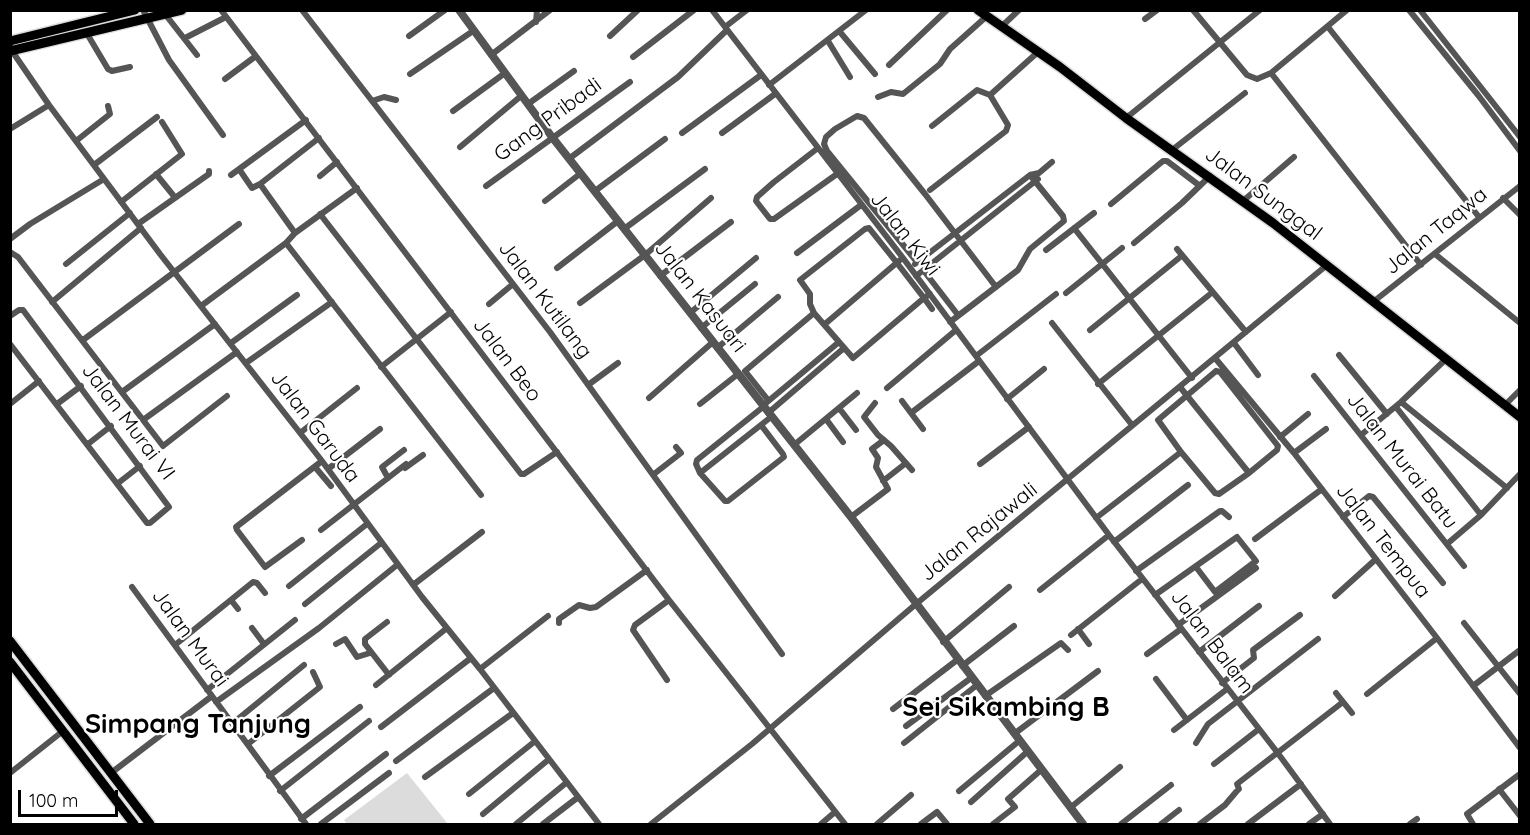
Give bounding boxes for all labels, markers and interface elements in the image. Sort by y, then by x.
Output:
street label: Gang Pribadi [489,73,607,167]
street label: Jalan Sunggal [1200,142,1326,246]
street label: Jalan Taqwa [1380,182,1492,280]
street label: Jalan Kiwi [865,187,945,281]
street label: Jalan Kutilang [493,236,597,364]
street label: Jalan Kasuari [649,236,751,358]
street label: Jalan Beo [467,313,547,407]
street label: Jalan Murai VI [76,359,180,485]
street label: Jalan Garuda [265,366,365,488]
street label: Jalan Murai Batu [1341,388,1463,534]
street label: Jalan Rajawali [915,477,1043,587]
street label: Jalan Tempua [1330,479,1436,603]
street label: Jalan Murai [146,584,234,692]
street label: Jalan Balam [1165,585,1259,699]
district label: Sei Sikambing B [902,692,1110,724]
district label: Simpang Tanjung [85,709,311,741]
scale bar [21,778,122,816]
text: 100 m [29,789,78,812]

